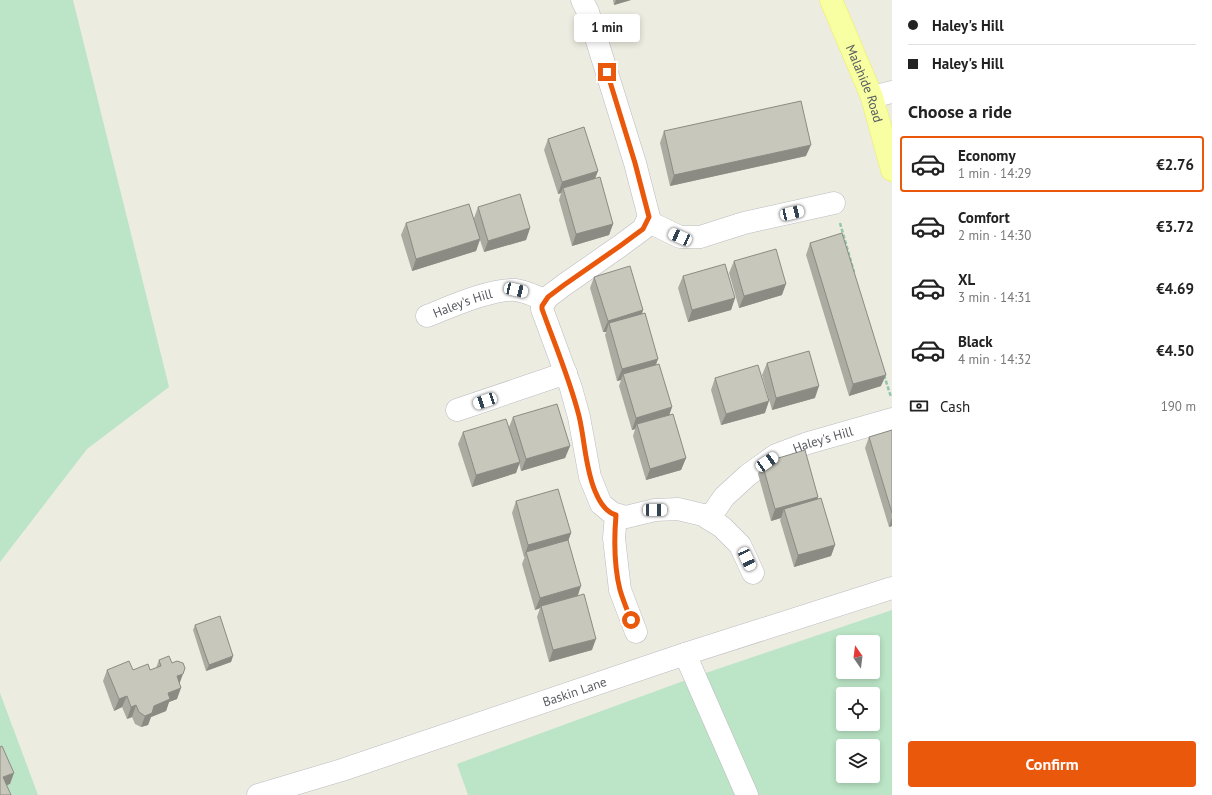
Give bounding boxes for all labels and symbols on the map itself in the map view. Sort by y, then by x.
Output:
callout: 1 min [574,14,640,42]
street label: Malahide Road [842,42,887,124]
route end [598,63,616,81]
car [779,204,805,222]
car [667,227,693,247]
car [503,281,529,299]
street label: Haley's Hill [430,284,494,321]
car [472,391,498,411]
street label: Haley's Hill [790,422,855,457]
car [754,450,780,474]
car [643,504,667,516]
car [736,546,758,572]
route start [622,611,640,629]
north arrow [836,635,880,679]
street label: Baskin Lane [540,673,609,710]

